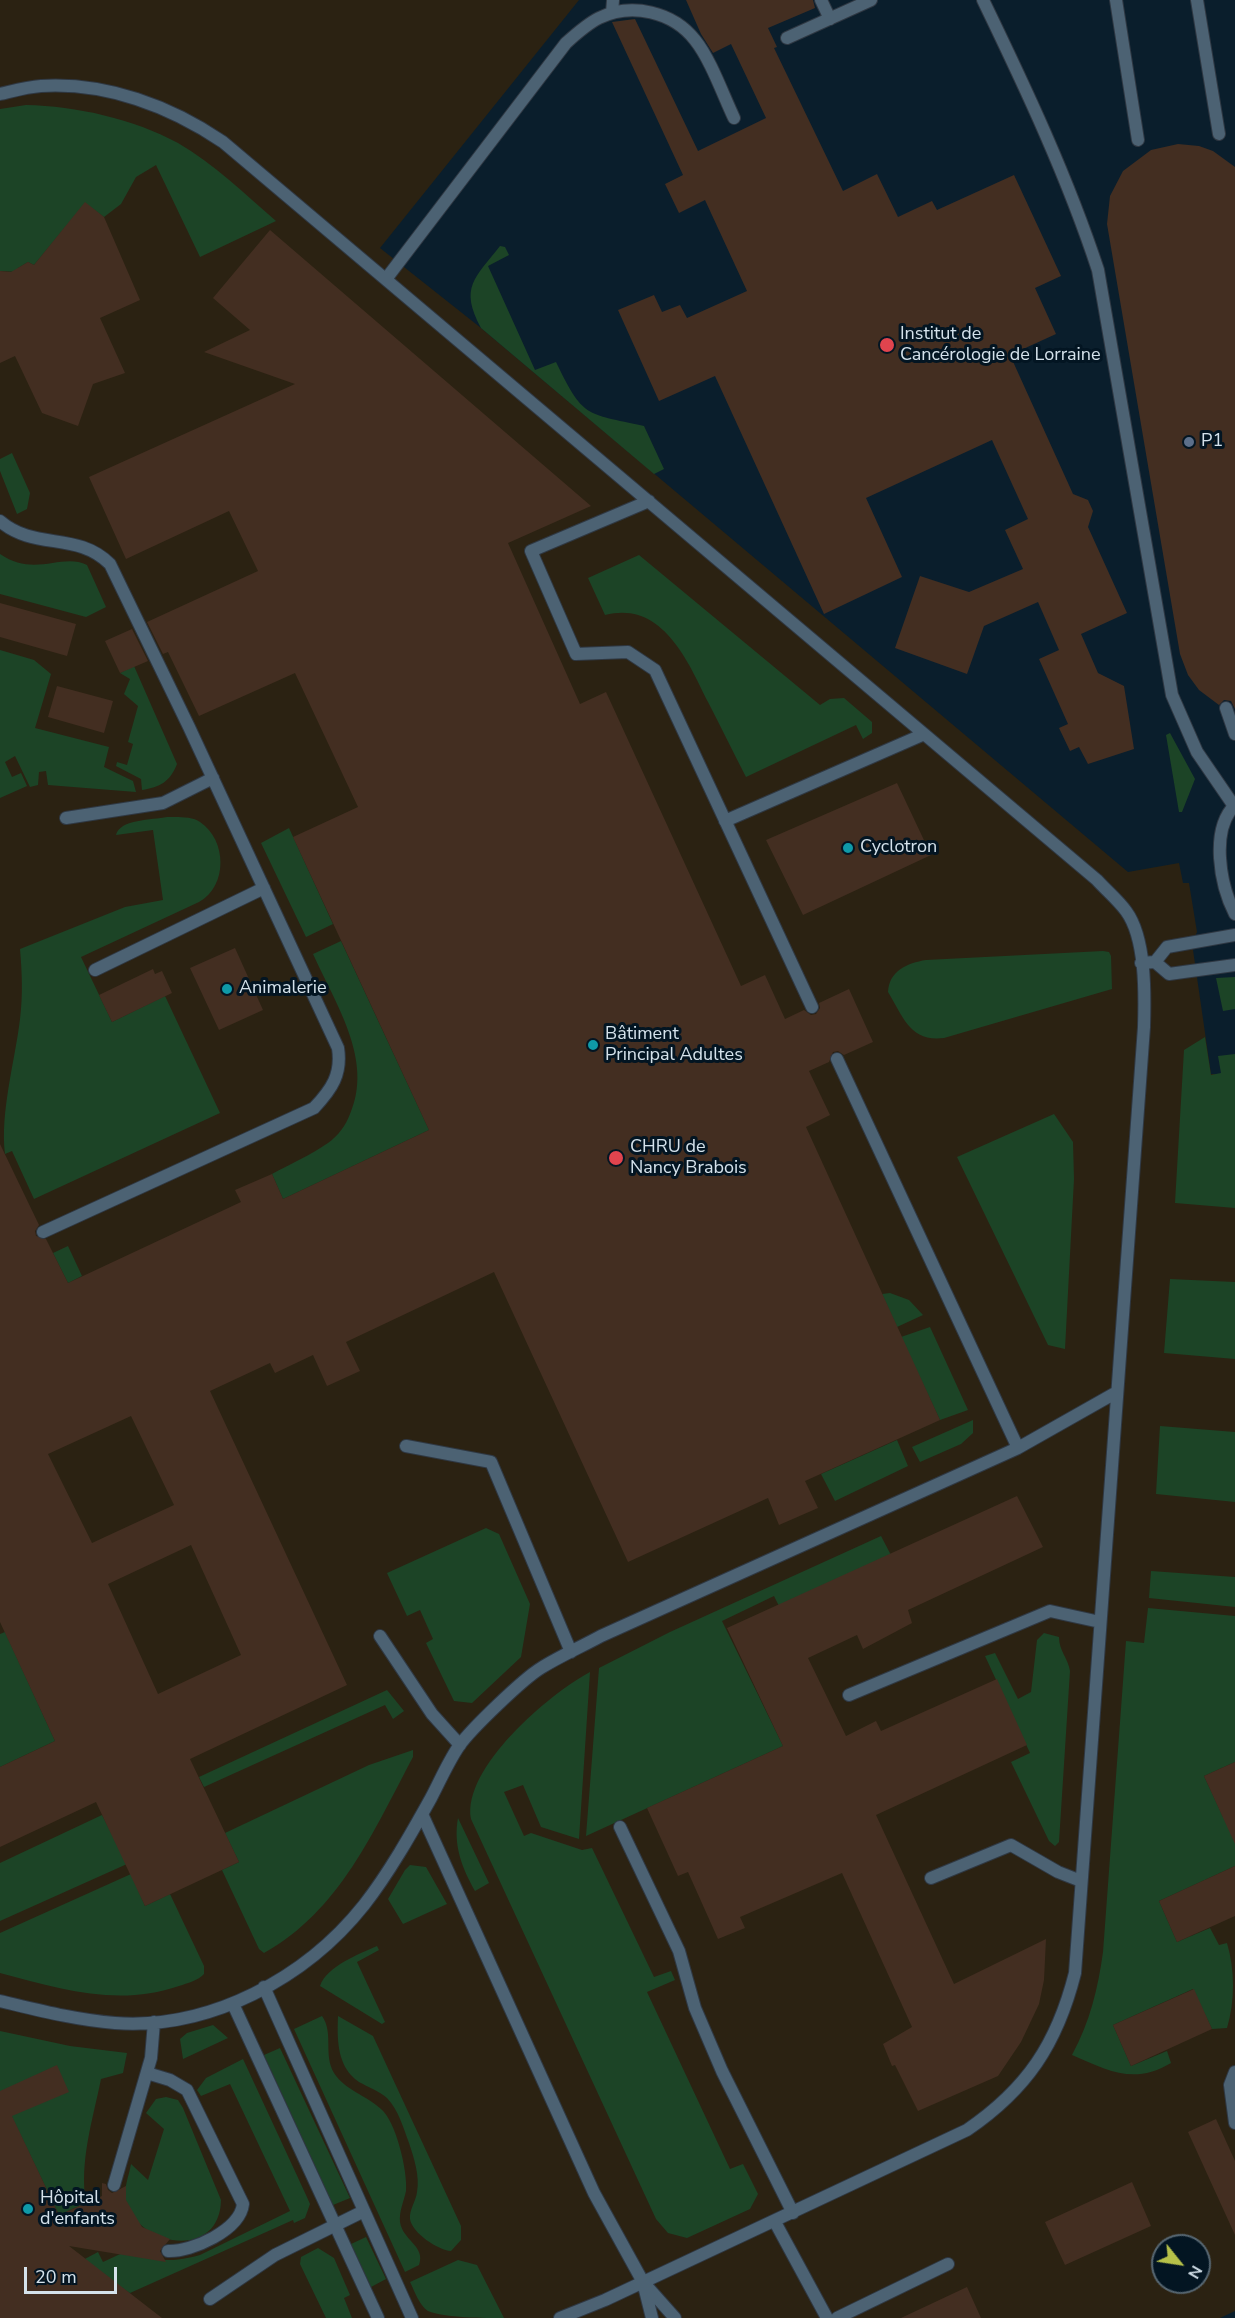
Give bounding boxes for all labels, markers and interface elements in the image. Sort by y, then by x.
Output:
place label: Institut de Cancérologie de Lorraine [900,324,1101,366]
marker: Institut de Cancérologie de Lorraine [878,336,896,354]
place label: P1 [1201,431,1223,453]
marker: P1 [1182,435,1196,449]
place label: Cyclotron [860,837,937,859]
marker: Cyclotron [841,841,855,855]
place label: Animalerie [239,978,326,1000]
marker: Animalerie [220,982,234,996]
place label: Bâtiment Principal Adultes [605,1024,743,1066]
marker: Bâtiment Principal Adultes [586,1038,600,1052]
place label: CHRU de Nancy Brabois [630,1137,747,1180]
marker: CHRU de Nancy Brabois [607,1149,625,1167]
place label: Hôpital d'enfants [40,2188,115,2230]
marker: Hôpital d'enfants [21,2202,35,2216]
north arrow [1151,2234,1211,2294]
scale bar [27,2255,120,2293]
text: N [1182,2261,1207,2283]
text: 20 m [35,2265,77,2289]

